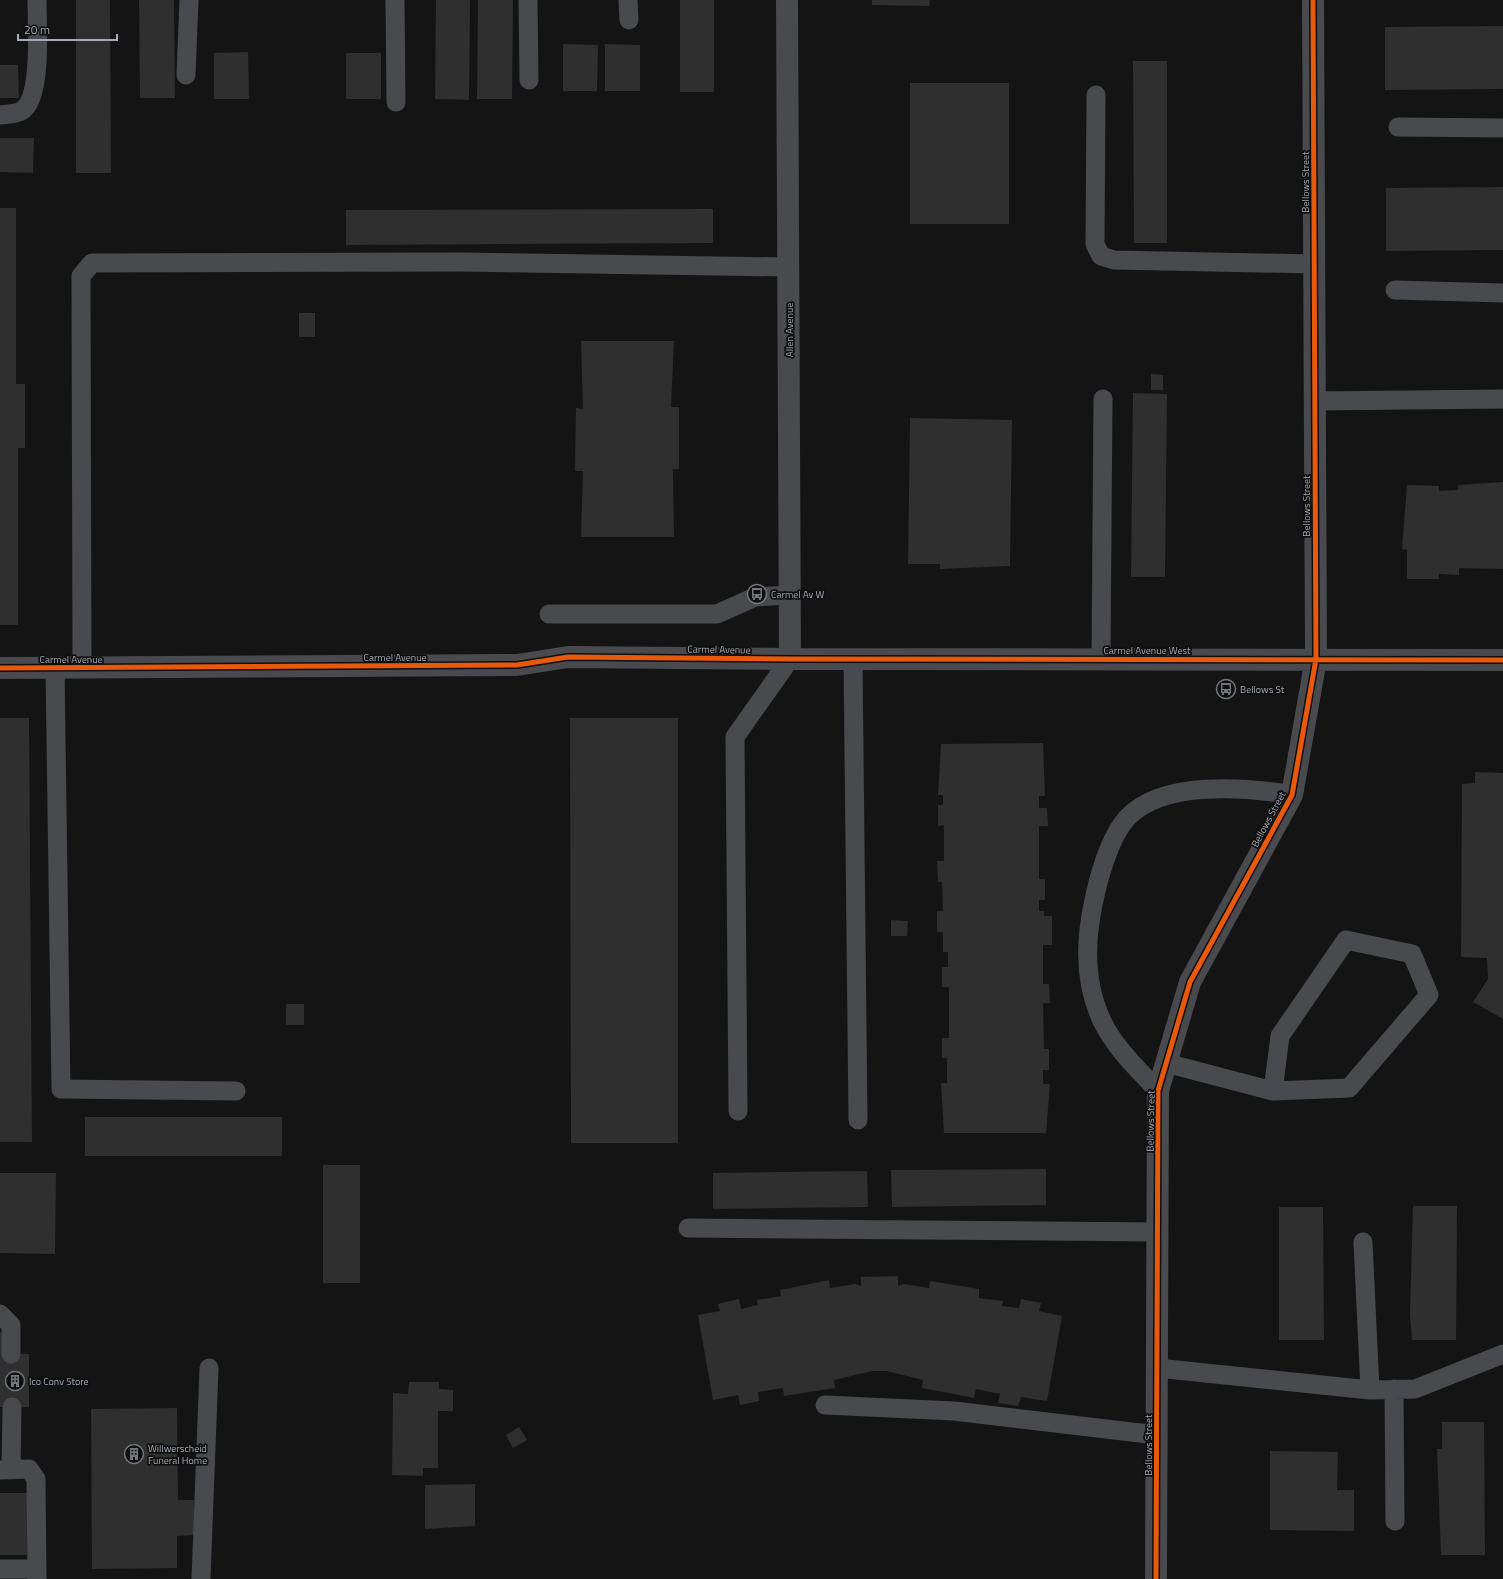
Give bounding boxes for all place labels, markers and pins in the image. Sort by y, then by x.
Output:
bus stop icon: Carmel Av W [746,583,768,605]
place label: Carmel Av W [771,587,825,602]
bus stop icon: Bellows St [1215,678,1237,700]
place label: Bellows St [1240,682,1285,697]
building icon: Ico Conv Store [4,1370,26,1392]
place label: Ico Conv Store [29,1374,89,1389]
place label: Willwerscheid Funeral Home [148,1441,207,1468]
building icon: Willwerscheid Funeral Home [123,1443,145,1465]

